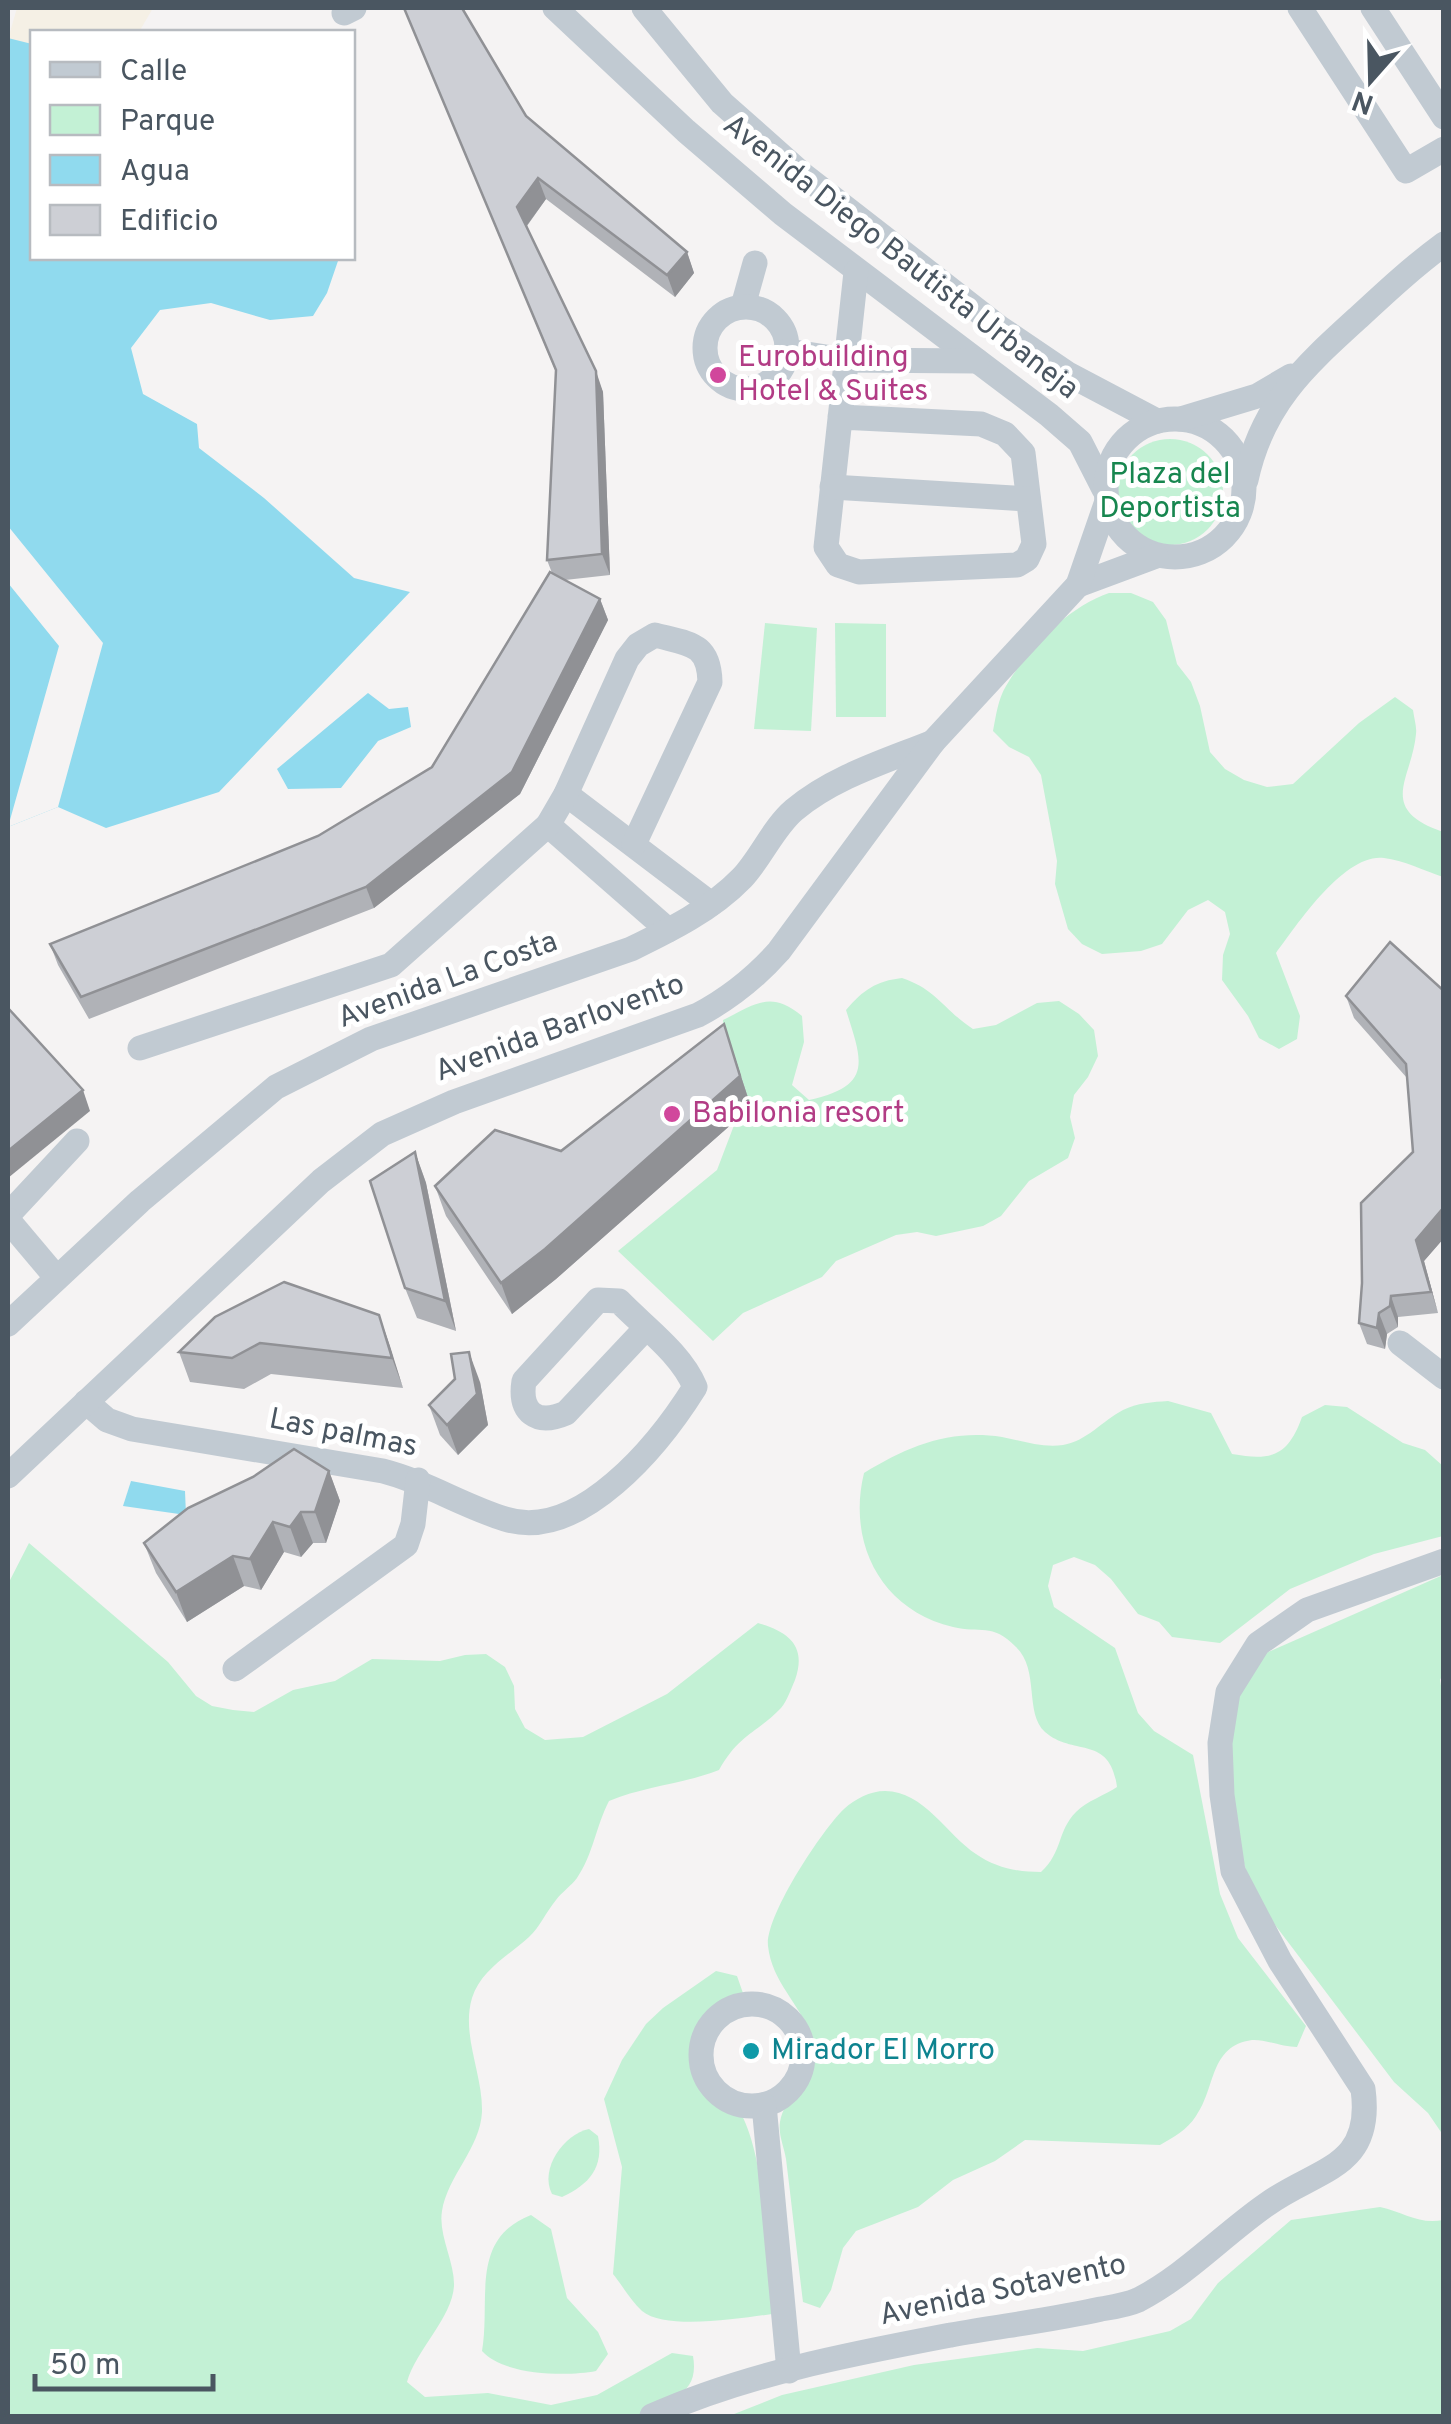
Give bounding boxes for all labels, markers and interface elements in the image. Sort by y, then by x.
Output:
legend [30,30,355,260]
north arrow [1321,30,1421,130]
text: Calle [120,54,187,91]
text: N [1348,80,1379,121]
text: Parque [120,104,215,141]
street label: Avenida Diego Bautista Urbaneja [715,108,1085,408]
text: Agua [120,154,190,191]
text: Edificio [120,204,218,241]
place label: Eurobuilding Hotel & Suites [738,340,928,411]
marker: Eurobuilding Hotel & Suites [707,364,729,386]
park label: Plaza del Deportista [1099,457,1241,528]
street label: Avenida La Costa [333,924,563,1038]
street label: Avenida Barlovento [430,967,690,1091]
place label: Babilonia resort [692,1096,905,1133]
marker: Babilonia resort [661,1103,683,1125]
street label: Las palmas [266,1402,420,1466]
place label: Mirador El Morro [771,2033,995,2070]
marker: Mirador El Morro [740,2040,762,2062]
street label: Avenida Sotavento [876,2247,1130,2335]
scale bar [35,2329,212,2391]
text: 50 m [50,2348,120,2385]

